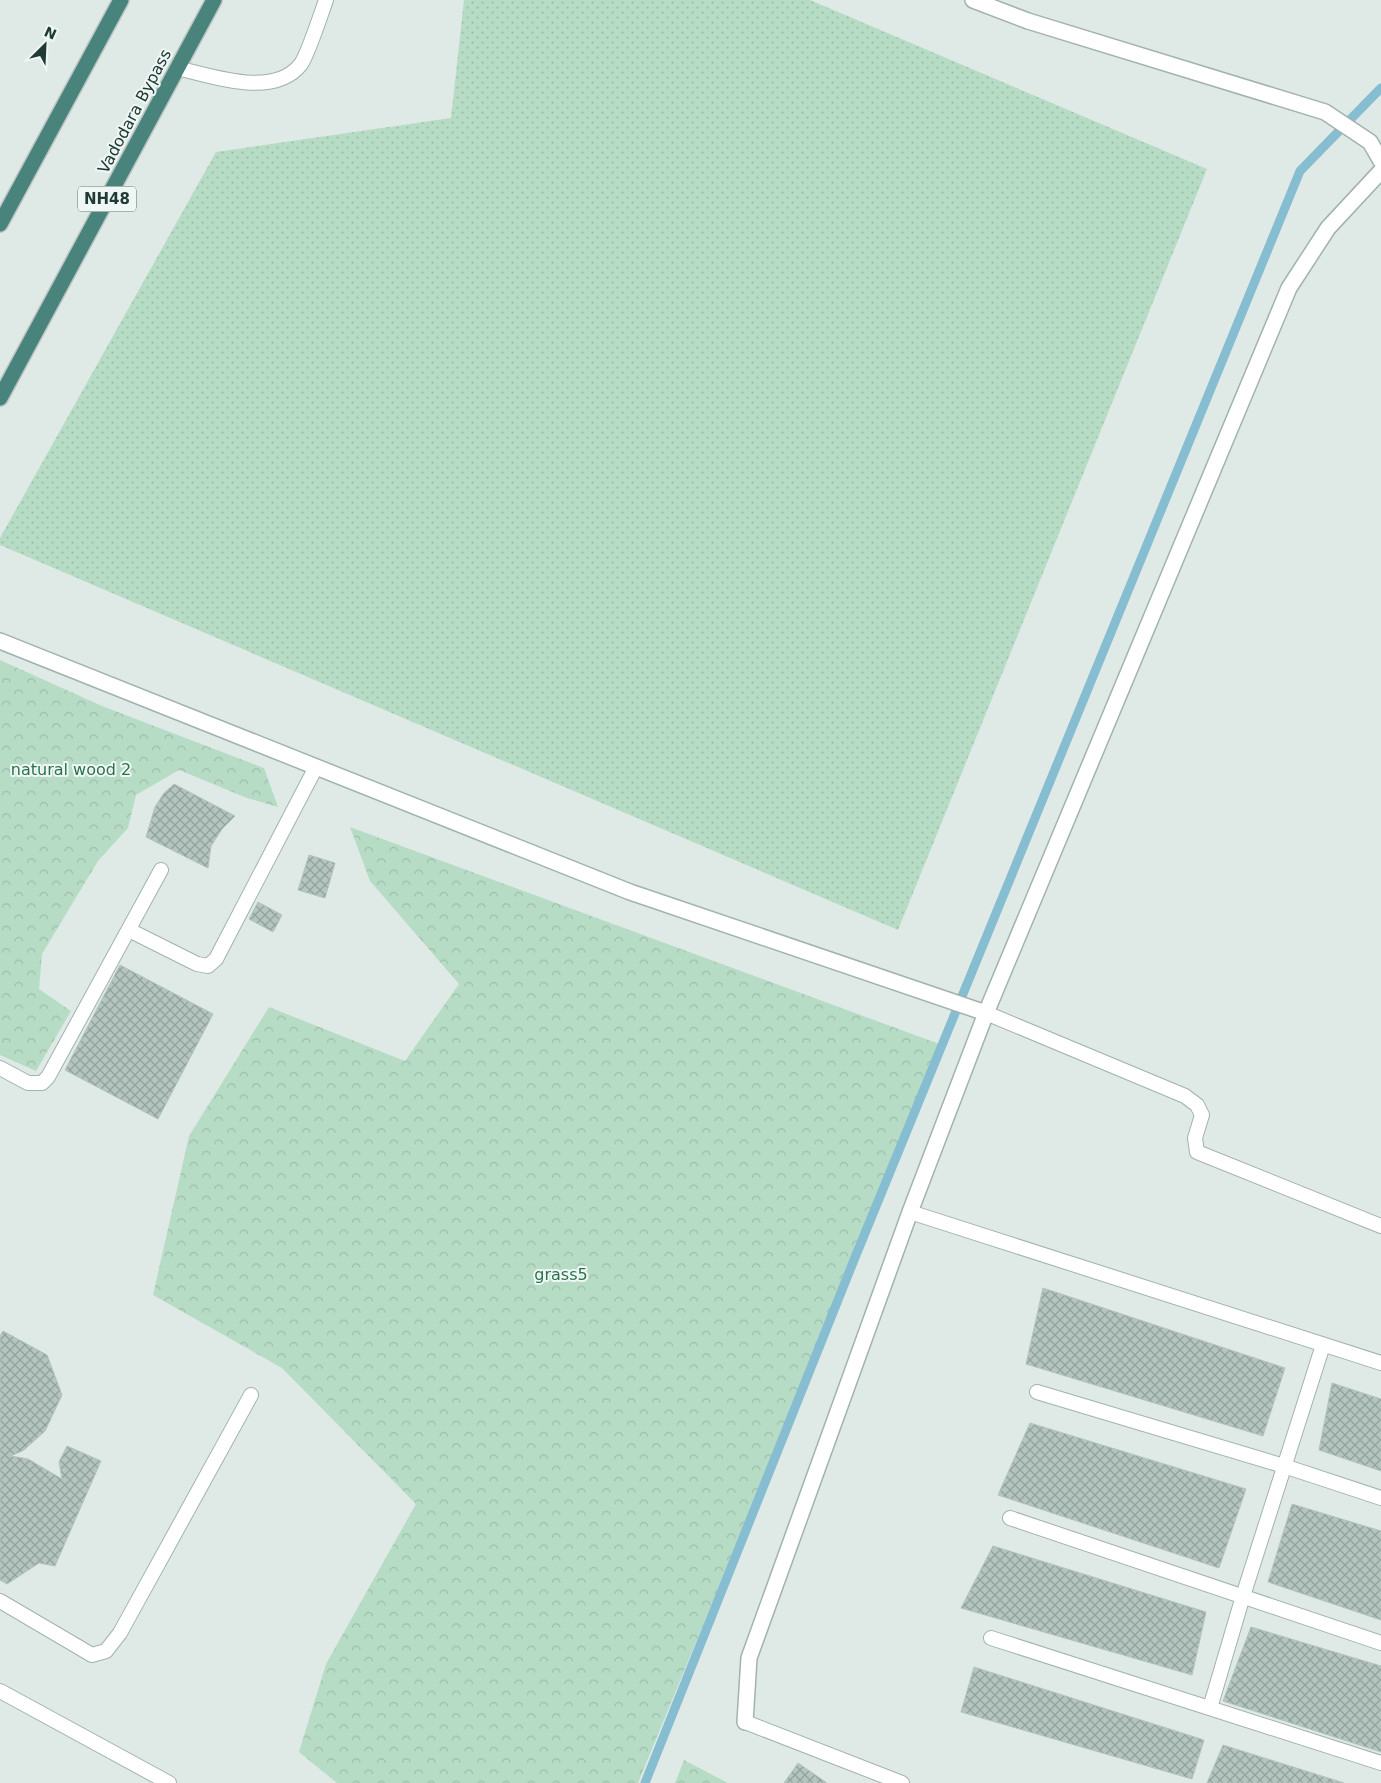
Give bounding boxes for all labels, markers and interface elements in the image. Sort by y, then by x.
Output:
north arrow [20,20,70,70]
text: N [42,23,59,43]
street label: Vadodara Bypass [94,46,175,177]
road number: NH48 [78,186,136,212]
park label: natural wood 2 [11,760,131,779]
park label: grass5 [534,1265,588,1284]

